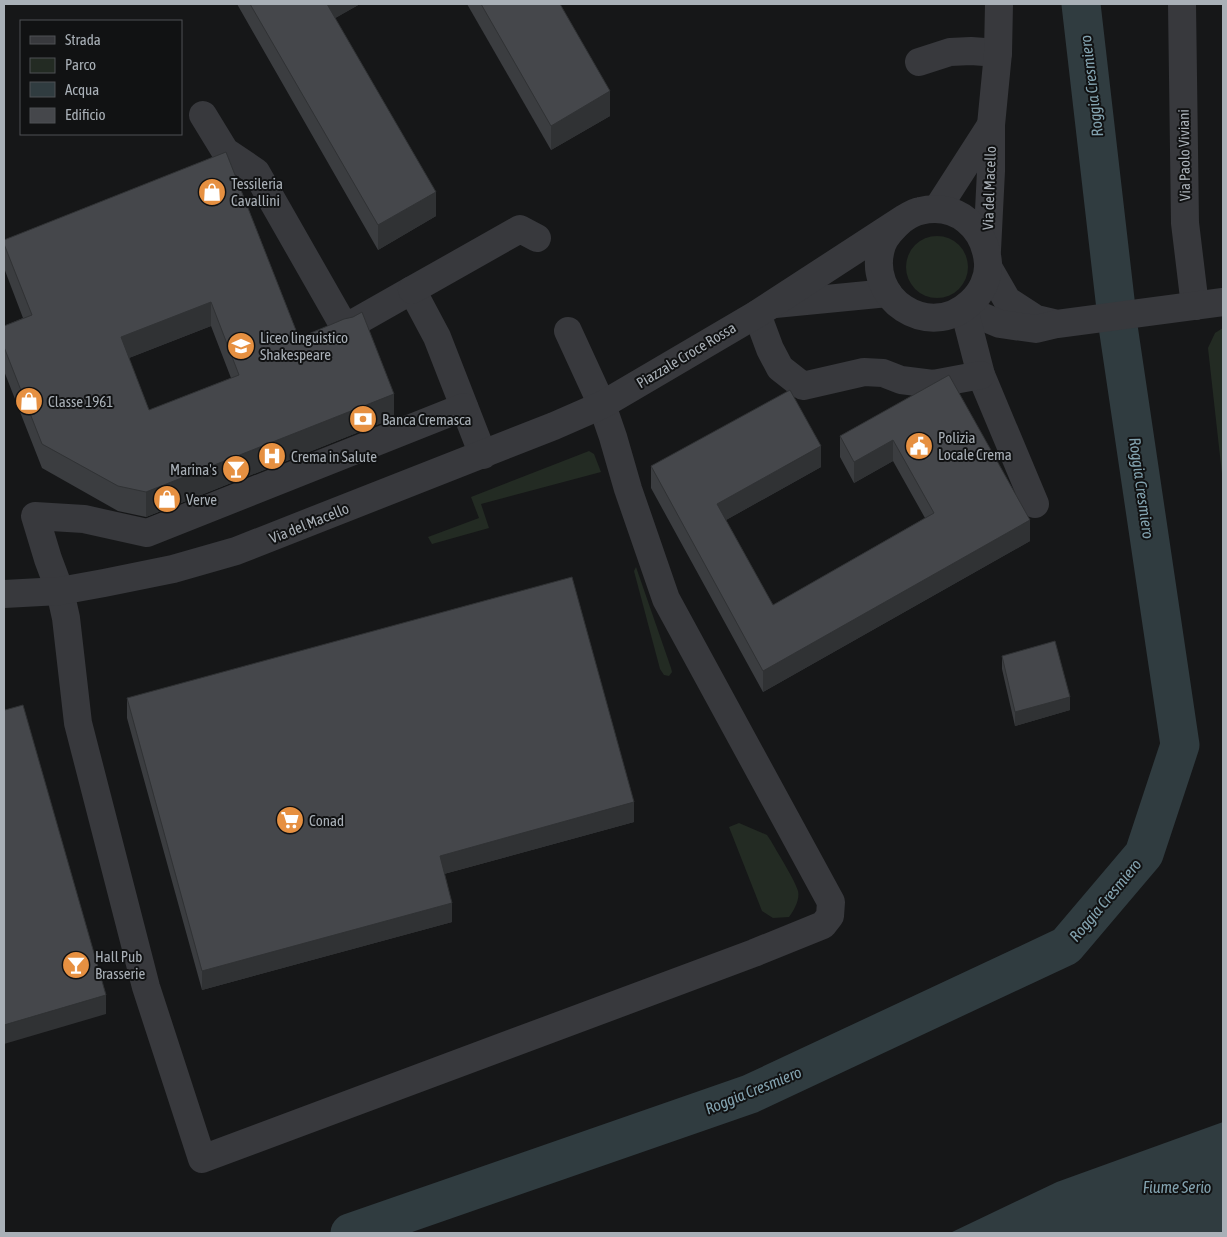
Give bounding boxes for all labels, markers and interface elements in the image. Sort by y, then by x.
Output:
legend [20,20,182,135]
text: Strada [65,31,101,48]
water label: Roggia Cresmiero [1076,34,1107,138]
text: Parco [65,56,96,73]
text: Acqua [65,81,99,98]
text: Edificio [65,106,106,123]
street label: Via Paolo Viviani [1175,109,1193,201]
street label: Via del Macello [979,146,999,230]
place label: Tessileria Cavallini [231,175,283,209]
shop icon: Tessileria Cavallini [197,177,227,207]
street label: Piazzale Croce Rossa [633,319,739,391]
place label: Liceo linguistico Shakespeare [260,329,348,363]
school or university icon: Liceo linguistico Shakespeare [226,331,256,361]
shop icon: Classe 1961 [14,386,44,416]
place label: Classe 1961 [48,393,113,410]
bank icon: Banca Cremasca [348,404,378,434]
place label: Banca Cremasca [382,411,472,428]
place label: Polizia Locale Crema [938,429,1012,463]
public building icon: Polizia Locale Crema [904,431,934,461]
water label: Roggia Cresmiero [1125,436,1158,540]
hospital icon: Crema in Salute [257,441,287,471]
place label: Crema in Salute [291,448,377,465]
bar icon: Marina's [221,454,251,484]
place label: Marina's [170,461,217,478]
shop icon: Verve [152,484,182,514]
place label: Verve [186,491,217,508]
street label: Via del Macello [267,499,351,547]
supermarket icon: Conad [275,805,305,835]
place label: Conad [309,812,344,829]
water label: Roggia Cresmiero [1065,855,1145,946]
place label: Hall Pub Brasserie [95,948,145,982]
bar icon: Hall Pub Brasserie [61,950,91,980]
water label: Roggia Cresmiero [702,1063,804,1118]
water label: Fiume Serio [1143,1178,1211,1196]

